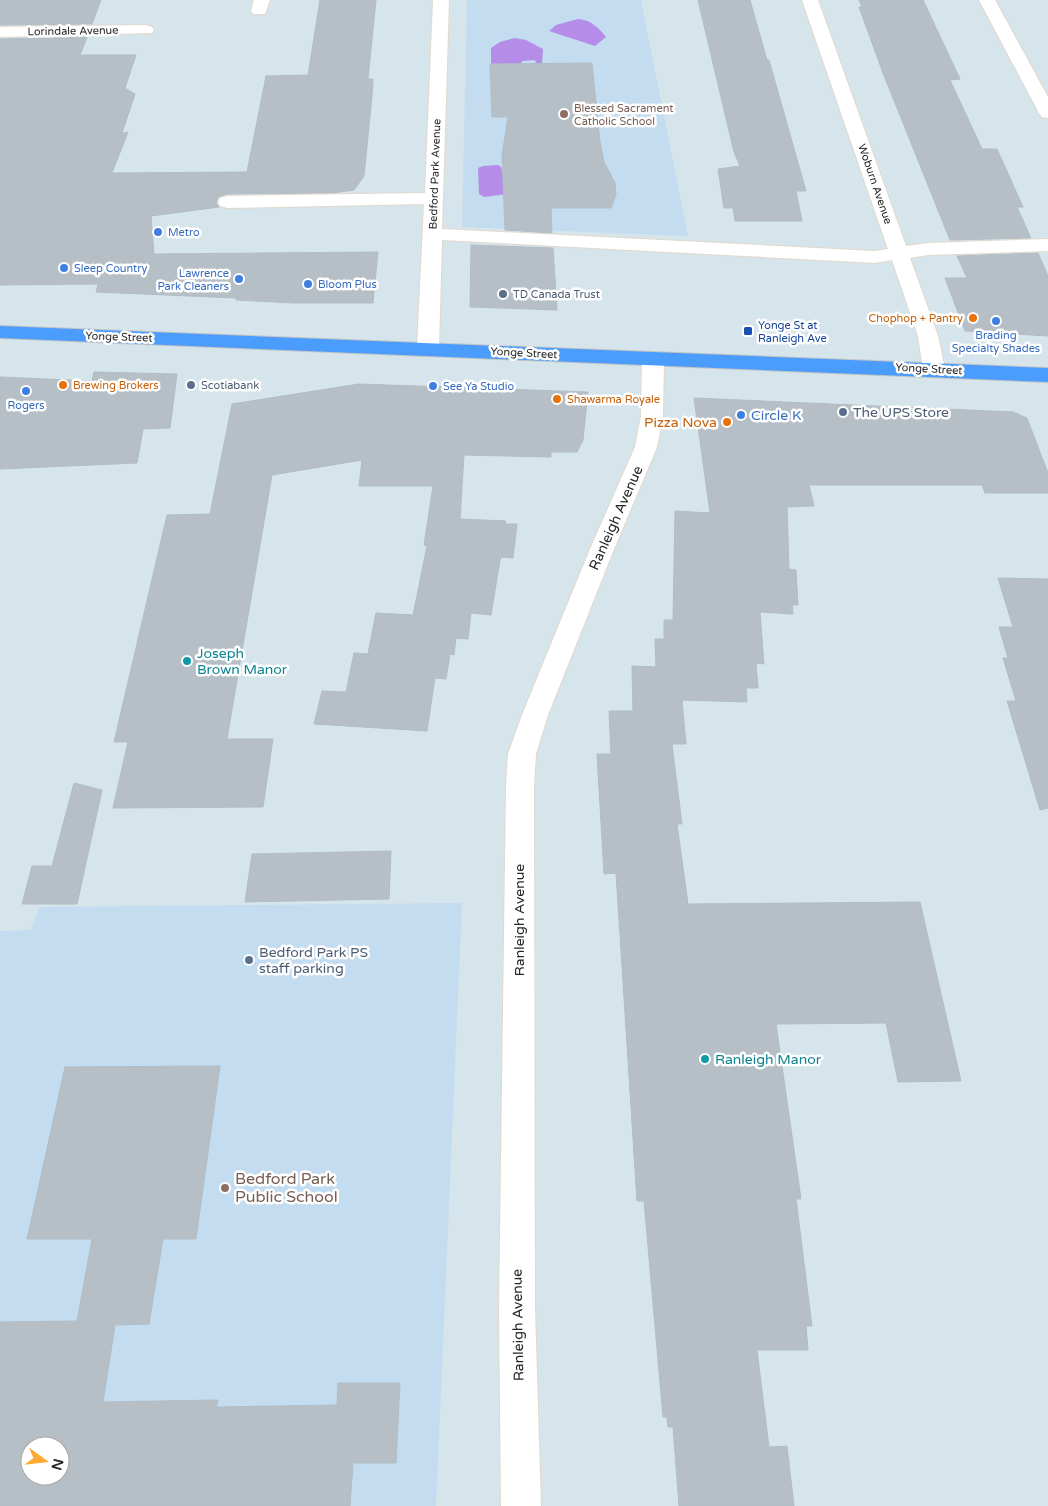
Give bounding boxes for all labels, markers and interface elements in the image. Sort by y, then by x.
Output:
street label: Lorindale Avenue [27,24,119,38]
place label: Blessed Sacrament Catholic School [574,102,673,128]
marker: Blessed Sacrament Catholic School [558,108,570,120]
street label: Bedford Park Avenue [427,118,443,230]
street label: Woburn Avenue [855,142,895,226]
marker: Metro [152,226,164,238]
place label: Metro [168,226,200,239]
marker: Sleep Country [58,262,70,274]
place label: Sleep Country [74,262,148,275]
place label: Lawrence Park Cleaners [157,267,229,293]
marker: Lawrence Park Cleaners [233,273,245,285]
marker: Bloom Plus [302,278,314,290]
place label: Bloom Plus [318,278,377,291]
marker: TD Canada Trust [497,288,509,300]
place label: TD Canada Trust [513,288,600,301]
place label: Chophop + Pantry [869,312,963,325]
marker: Chophop + Pantry [967,312,979,324]
marker: Brading Specialty Shades [990,315,1002,327]
place label: Yonge St at Ranleigh Ave [758,319,827,345]
marker: Yonge St at Ranleigh Ave [742,325,754,337]
street label: Yonge Street [85,329,153,345]
place label: Brading Specialty Shades [952,329,1040,355]
street label: Yonge Street [490,345,558,361]
street label: Yonge Street [895,361,963,377]
marker: Brewing Brokers [57,379,69,391]
place label: Brewing Brokers [73,379,159,392]
marker: Scotiabank [185,379,197,391]
place label: Scotiabank [201,379,259,392]
marker: See Ya Studio [427,380,439,392]
place label: See Ya Studio [443,380,514,393]
marker: Rogers [20,385,32,397]
marker: Shawarma Royale [551,393,563,405]
place label: Shawarma Royale [567,393,660,406]
place label: Rogers [7,399,45,412]
place label: The UPS Store [853,404,949,421]
marker: The UPS Store [837,406,849,418]
place label: Circle K [751,407,801,424]
marker: Circle K [735,409,747,421]
place label: Pizza Nova [644,414,717,431]
marker: Pizza Nova [721,416,733,428]
street label: Ranleigh Avenue [585,463,647,573]
place label: Joseph Brown Manor [197,645,288,678]
marker: Joseph Brown Manor [181,655,193,667]
street label: Ranleigh Avenue [511,864,528,976]
place label: Bedford Park PS staff parking [259,944,368,977]
marker: Bedford Park PS staff parking [243,954,255,966]
place label: Ranleigh Manor [715,1051,822,1068]
marker: Ranleigh Manor [699,1053,711,1065]
place label: Bedford Park Public School [235,1169,338,1207]
marker: Bedford Park Public School [219,1182,231,1194]
street label: Ranleigh Avenue [509,1269,527,1381]
north arrow [20,1436,70,1486]
text: N [47,1457,67,1472]

